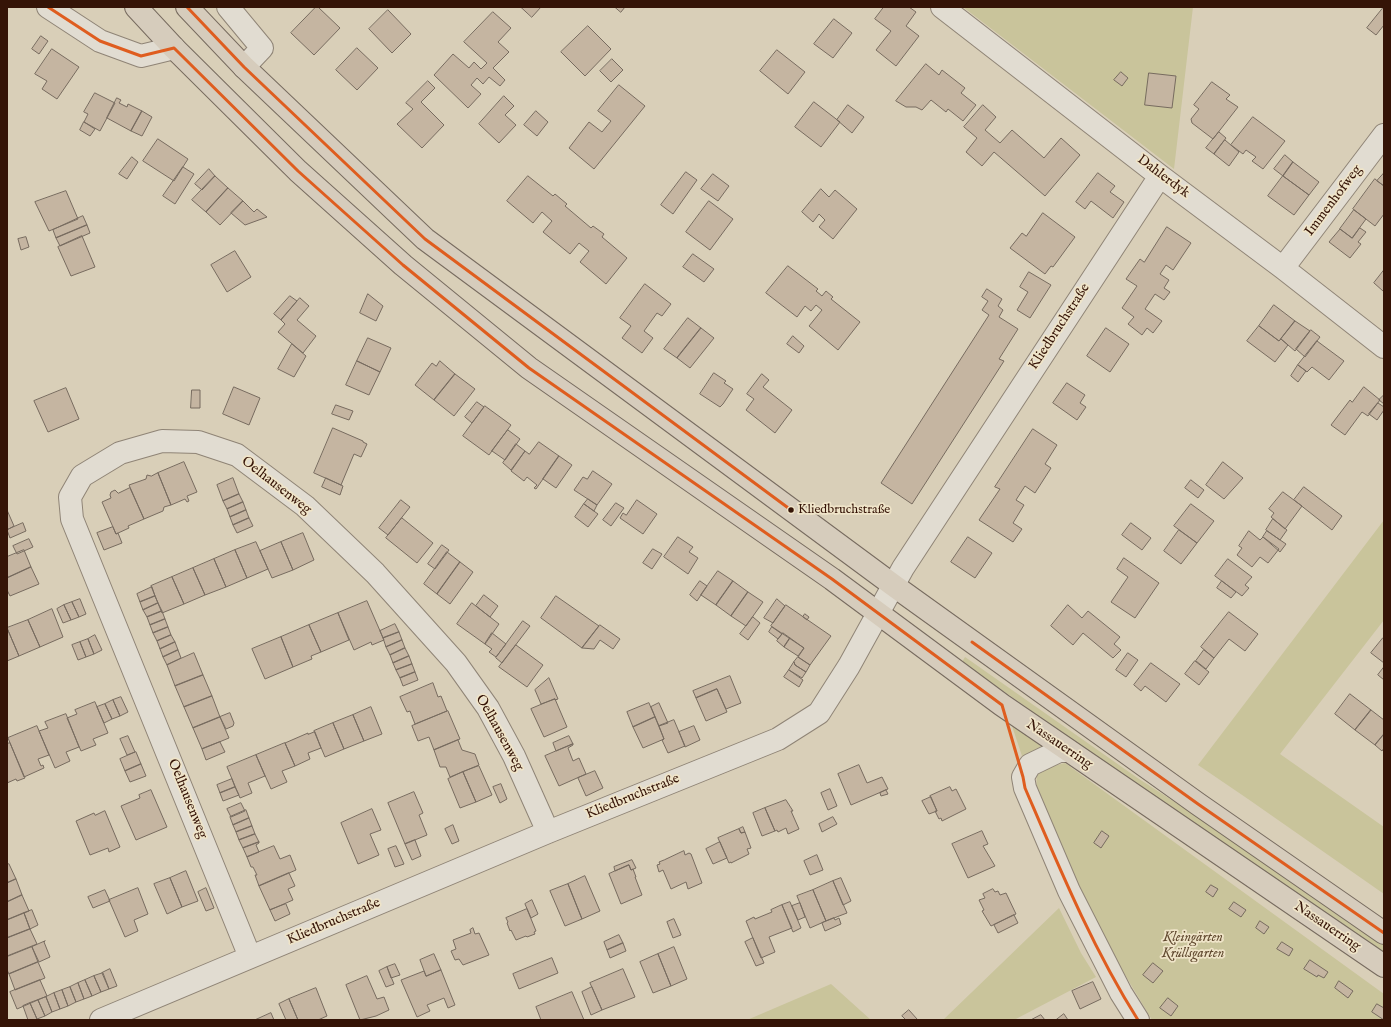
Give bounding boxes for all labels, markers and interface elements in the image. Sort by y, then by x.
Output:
street label: Dahlerdyk [1133,152,1193,202]
street label: Immenhofweg [1302,162,1366,240]
street label: Kliedbruchstraße [1026,281,1094,373]
street label: Oelhausenweg [238,453,314,519]
place label: Kliedbruchstraße [798,502,890,518]
marker: Kliedbruchstraße [786,505,796,515]
street label: Oelhausenweg [471,692,527,774]
street label: Nassauerring [1023,717,1095,773]
street label: Oelhausenweg [163,757,211,841]
street label: Kliedbruchstraße [584,771,682,823]
street label: Kliedbruchstraße [285,895,383,949]
street label: Nassauerring [1291,899,1363,955]
park label: Kleingärten Krüllsgarten [1162,930,1224,962]

